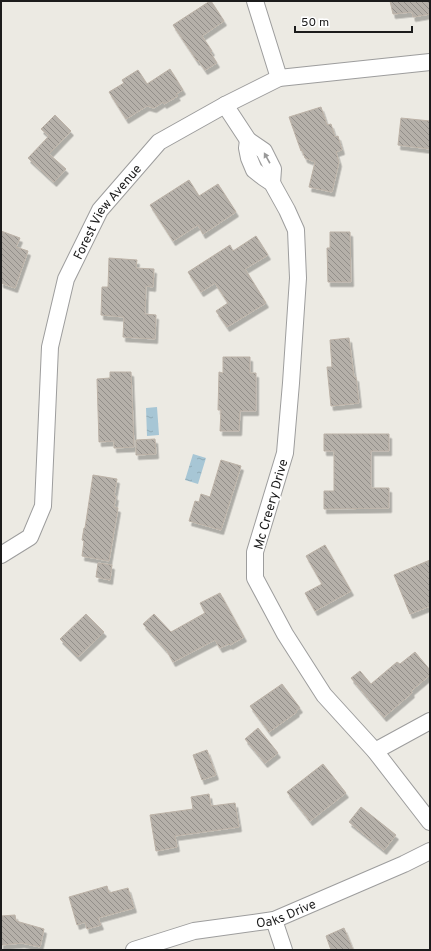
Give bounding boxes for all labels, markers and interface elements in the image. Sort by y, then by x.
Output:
scale bar [295,8,412,34]
text: 50 m [301,15,329,31]
one-way arrow [264,152,271,164]
street label: Forest View Avenue [71,162,146,263]
street label: Mc Creery Drive [251,457,292,552]
street label: Oaks Drive [255,897,319,932]

